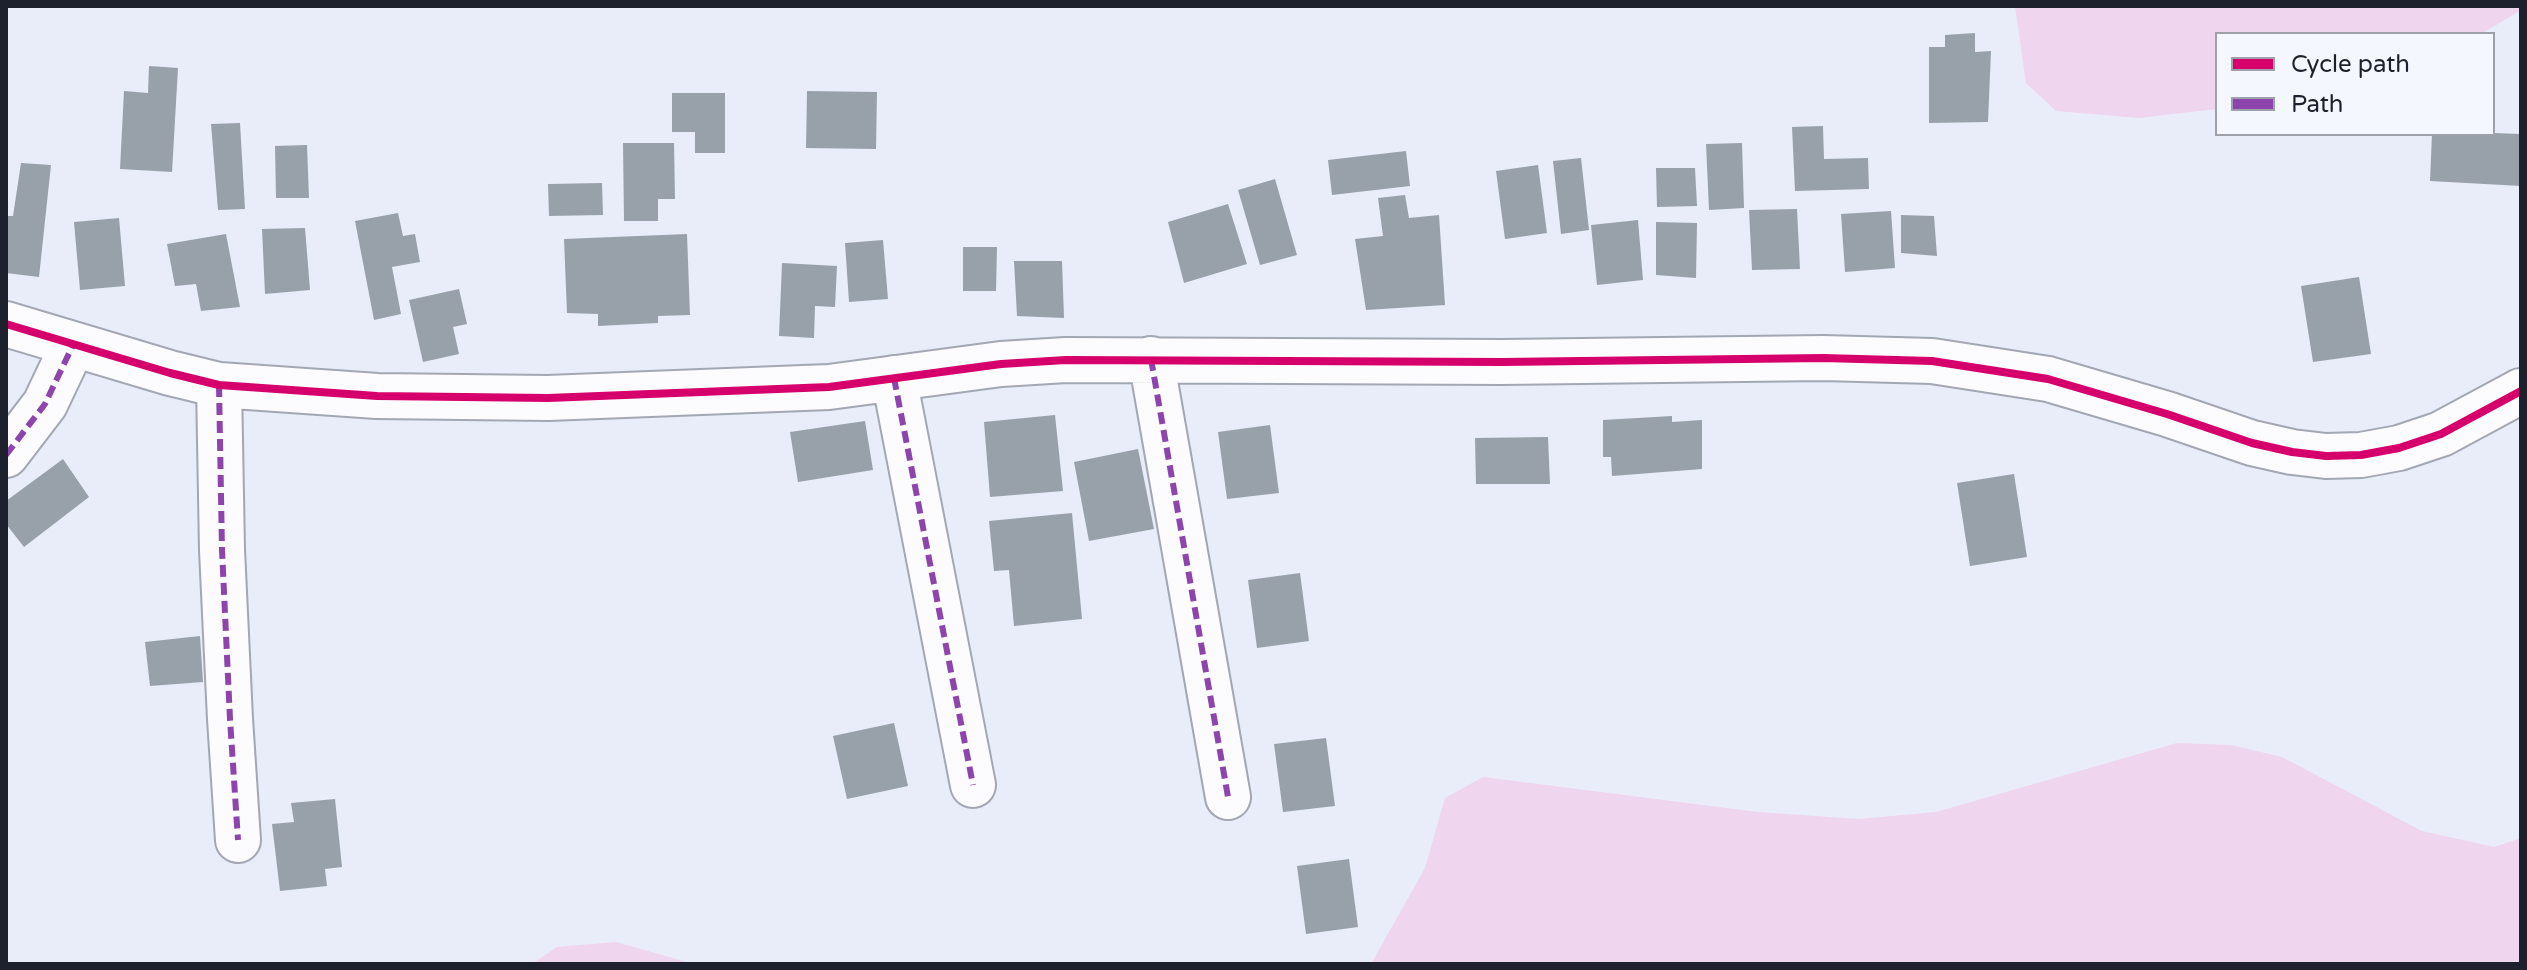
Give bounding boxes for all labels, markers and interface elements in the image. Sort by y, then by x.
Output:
legend [2215,32,2495,136]
text: Cycle path [2291,50,2410,79]
text: Path [2291,90,2344,119]

